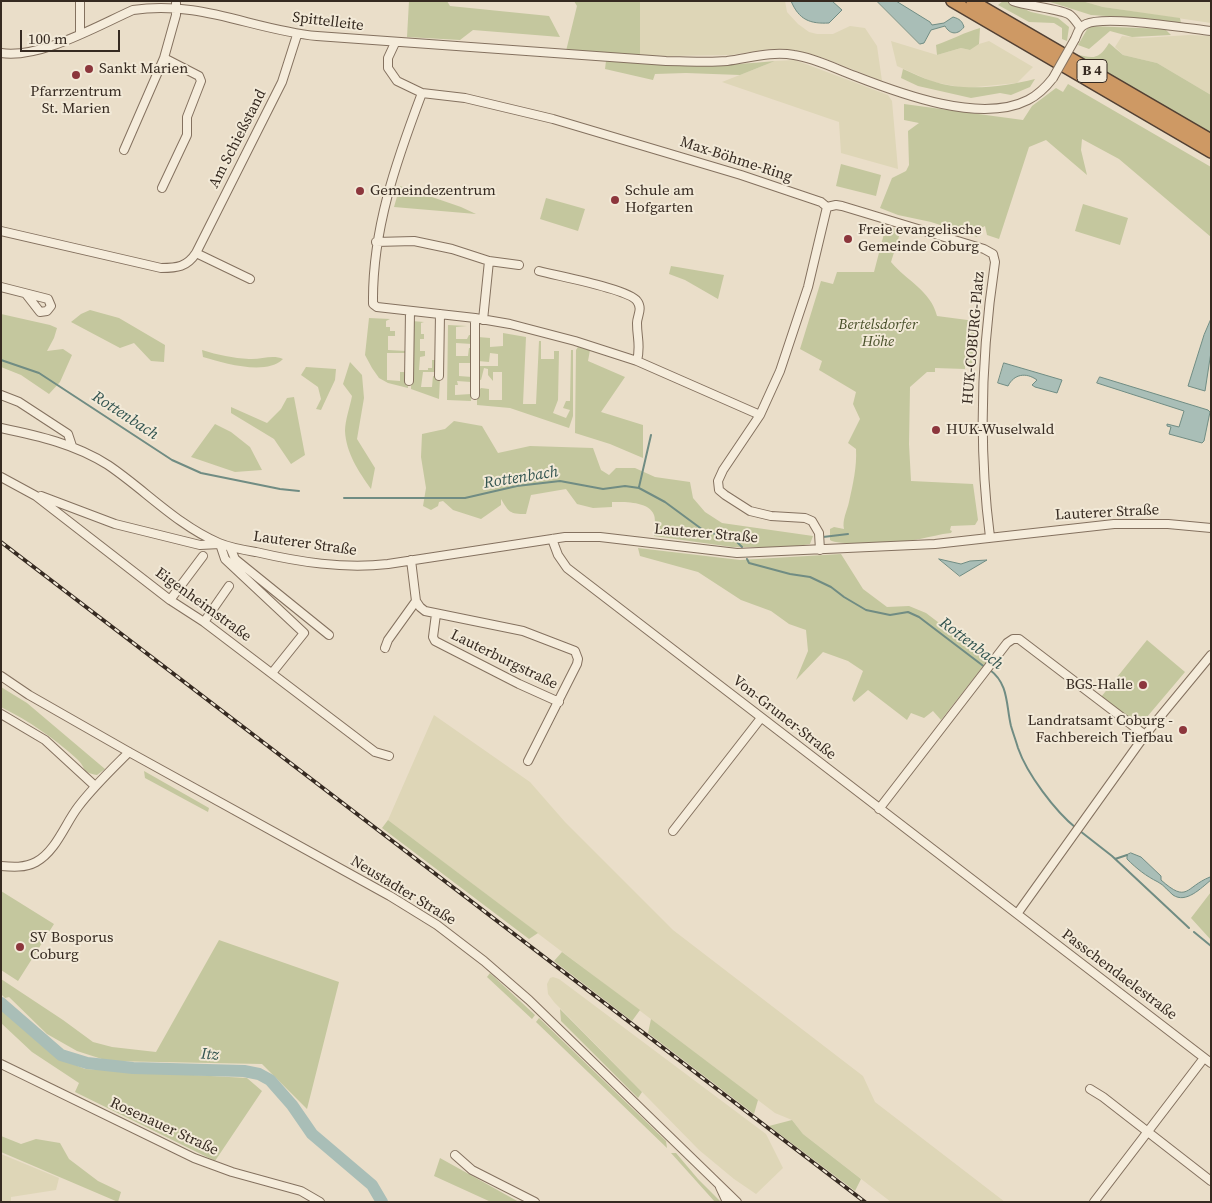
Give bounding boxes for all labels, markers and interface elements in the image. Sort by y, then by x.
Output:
street label: Spittelleite [291,9,365,35]
scale bar [22,20,122,52]
text: 100 m [28,28,68,49]
road number: B 4 [1077,59,1107,82]
place label: Sankt Marien [99,60,188,78]
marker: Sankt Marien [83,63,95,75]
marker: Pfarrzentrum St. Marien [70,69,82,81]
place label: Pfarrzentrum St. Marien [30,83,122,118]
street label: Am Schießstand [205,87,271,191]
street label: Max-Böhme-Ring [678,133,794,187]
place label: Gemeindezentrum [370,182,496,200]
place label: Schule am Hofgarten [625,182,694,217]
marker: Gemeindezentrum [354,185,366,197]
marker: Schule am Hofgarten [609,194,621,206]
place label: Freie evangelische Gemeinde Coburg [858,221,982,256]
marker: Freie evangelische Gemeinde Coburg [842,233,854,245]
street label: HUK-COBURG-Platz [959,271,989,405]
park label: Bertelsdorfer Höhe [838,316,918,351]
water label: Rottenbach [88,387,162,445]
place label: HUK-Wuselwald [946,421,1054,439]
marker: HUK-Wuselwald [930,424,942,436]
water label: Rottenbach [482,463,560,493]
street label: Lauterer Straße [1054,501,1160,525]
street label: Lauterer Straße [653,520,759,548]
street label: Lauterer Straße [252,528,358,560]
street label: Eigenheimstraße [151,564,255,646]
water label: Rottenbach [935,614,1007,674]
street label: Lauterburgstraße [447,626,561,694]
street label: Von-Gruner-Straße [729,672,839,764]
place label: BGS-Halle [1065,676,1133,694]
marker: BGS-Halle [1137,679,1149,691]
place label: Landratsamt Coburg - Fachbereich Tiefbau [1027,712,1173,747]
marker: Landratsamt Coburg - Fachbereich Tiefbau [1177,724,1189,736]
street label: Neustadter Straße [347,852,459,930]
street label: Passchendaelestraße [1058,926,1180,1024]
place label: SV Bosporus Coburg [30,929,113,964]
marker: SV Bosporus Coburg [14,941,26,953]
water label: Itz [201,1045,219,1065]
street label: Rosenauer Straße [107,1094,221,1160]

